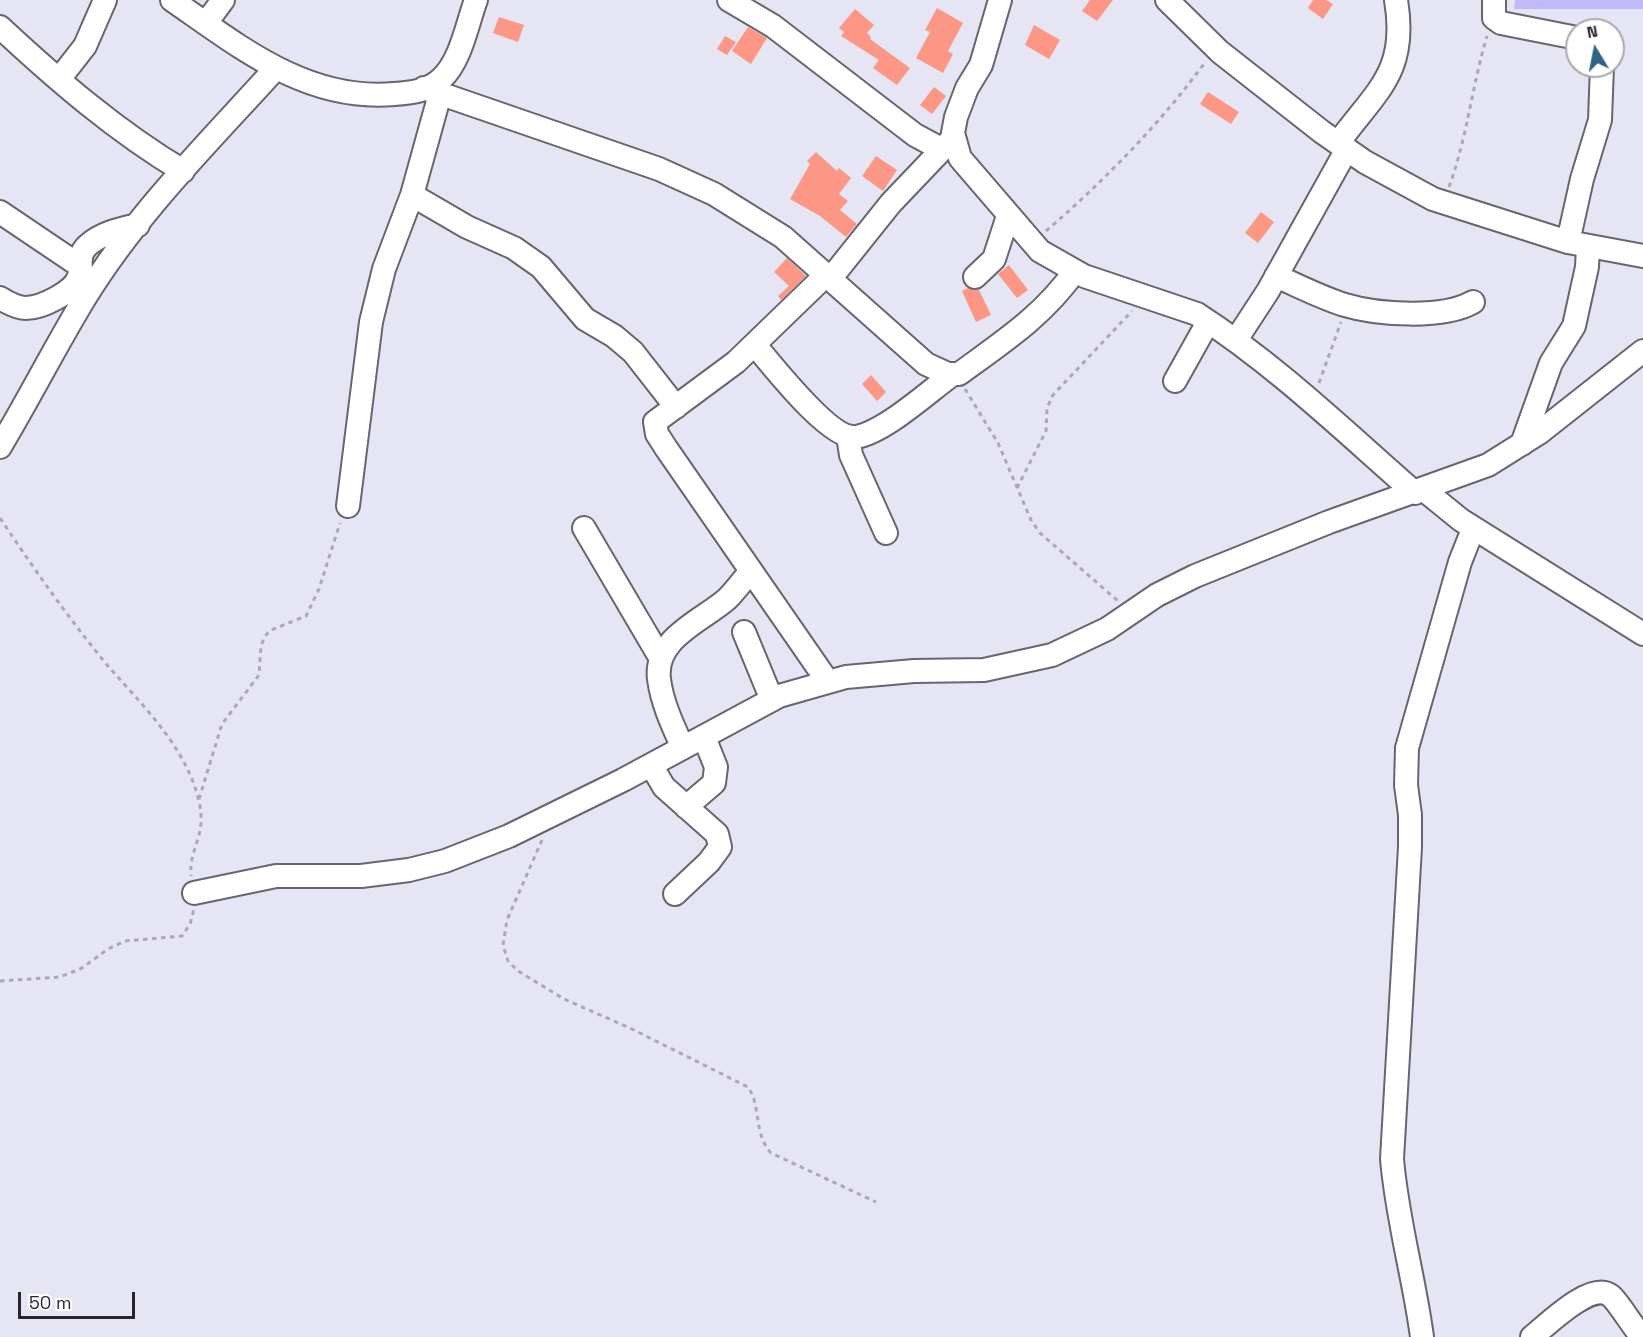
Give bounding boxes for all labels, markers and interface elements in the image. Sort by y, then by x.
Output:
north arrow [1565,18,1625,78]
text: N [1585,20,1599,43]
scale bar [21,1280,138,1318]
text: 50 m [29,1291,71,1314]

